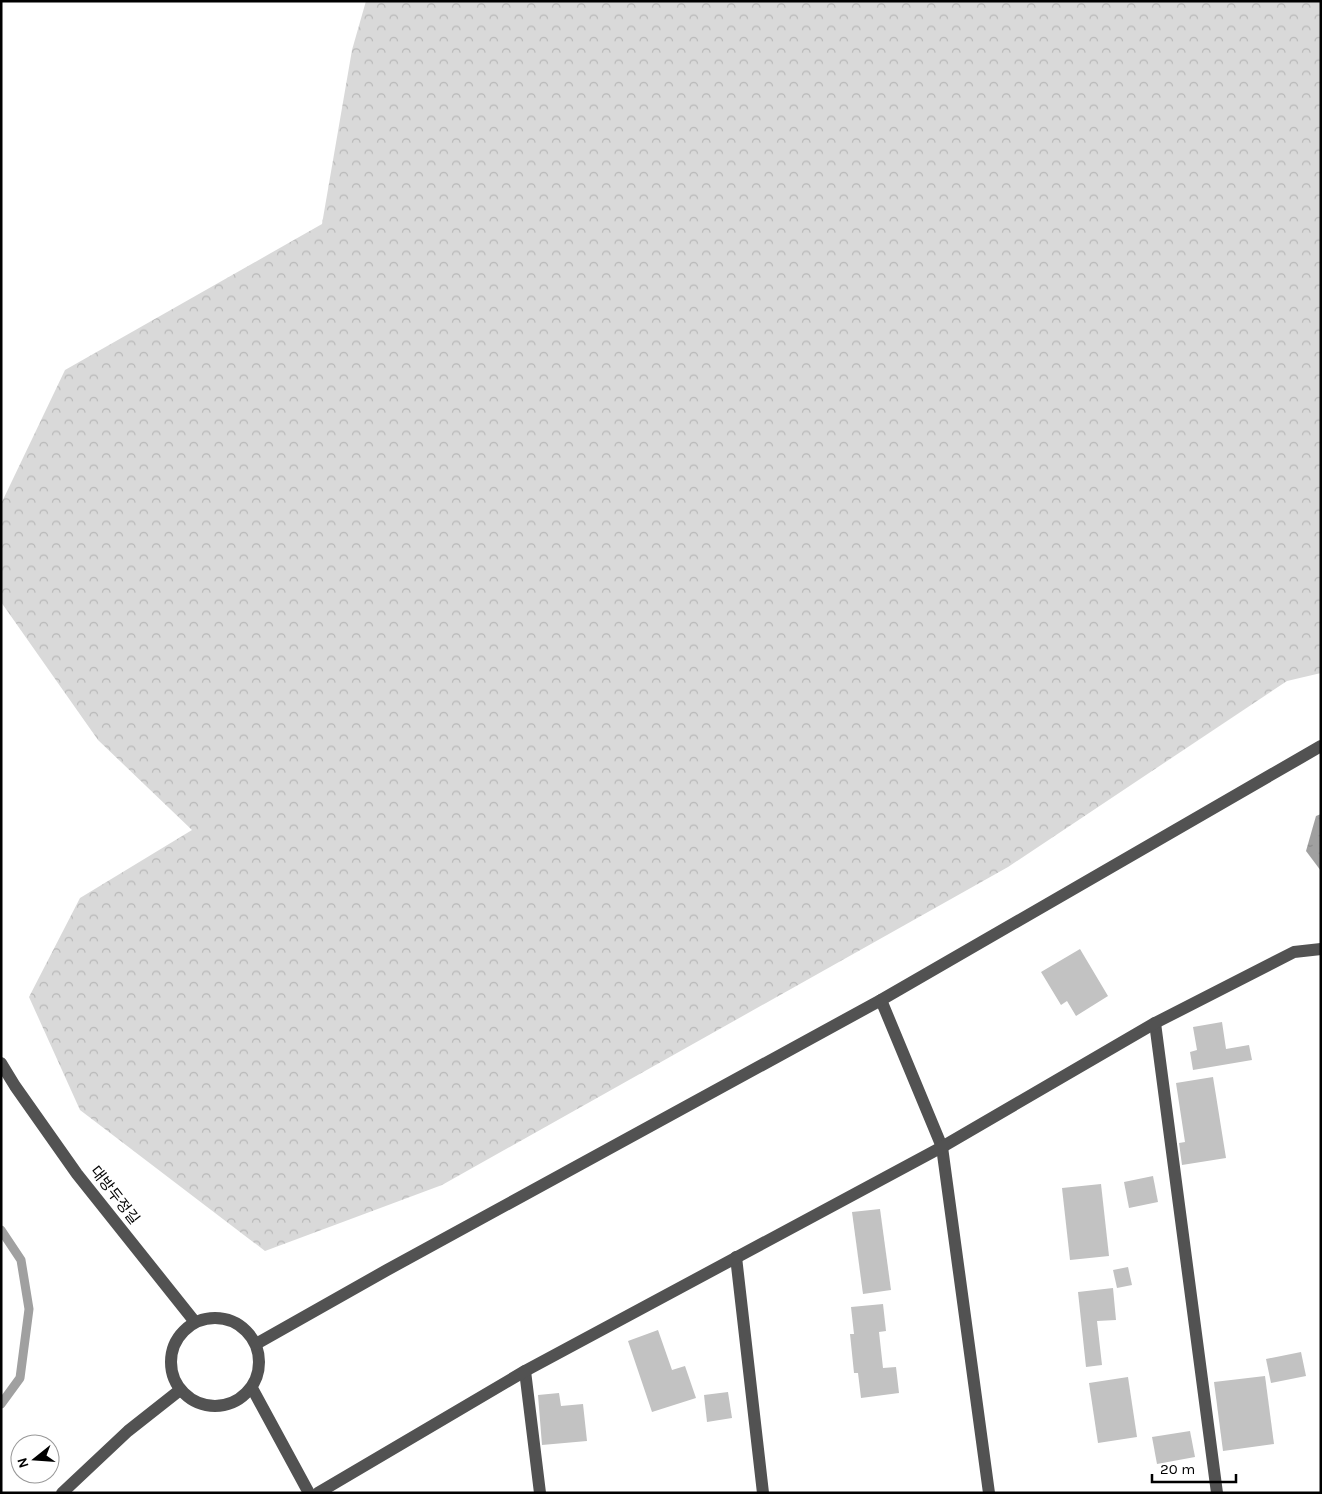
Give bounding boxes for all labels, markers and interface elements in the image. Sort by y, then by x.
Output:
street label: 대방두정길 [87,1162,143,1228]
north arrow [10,1434,60,1484]
scale bar [1152,1452,1236,1484]
text: N [13,1455,33,1470]
text: 20 m [1160,1460,1195,1478]

